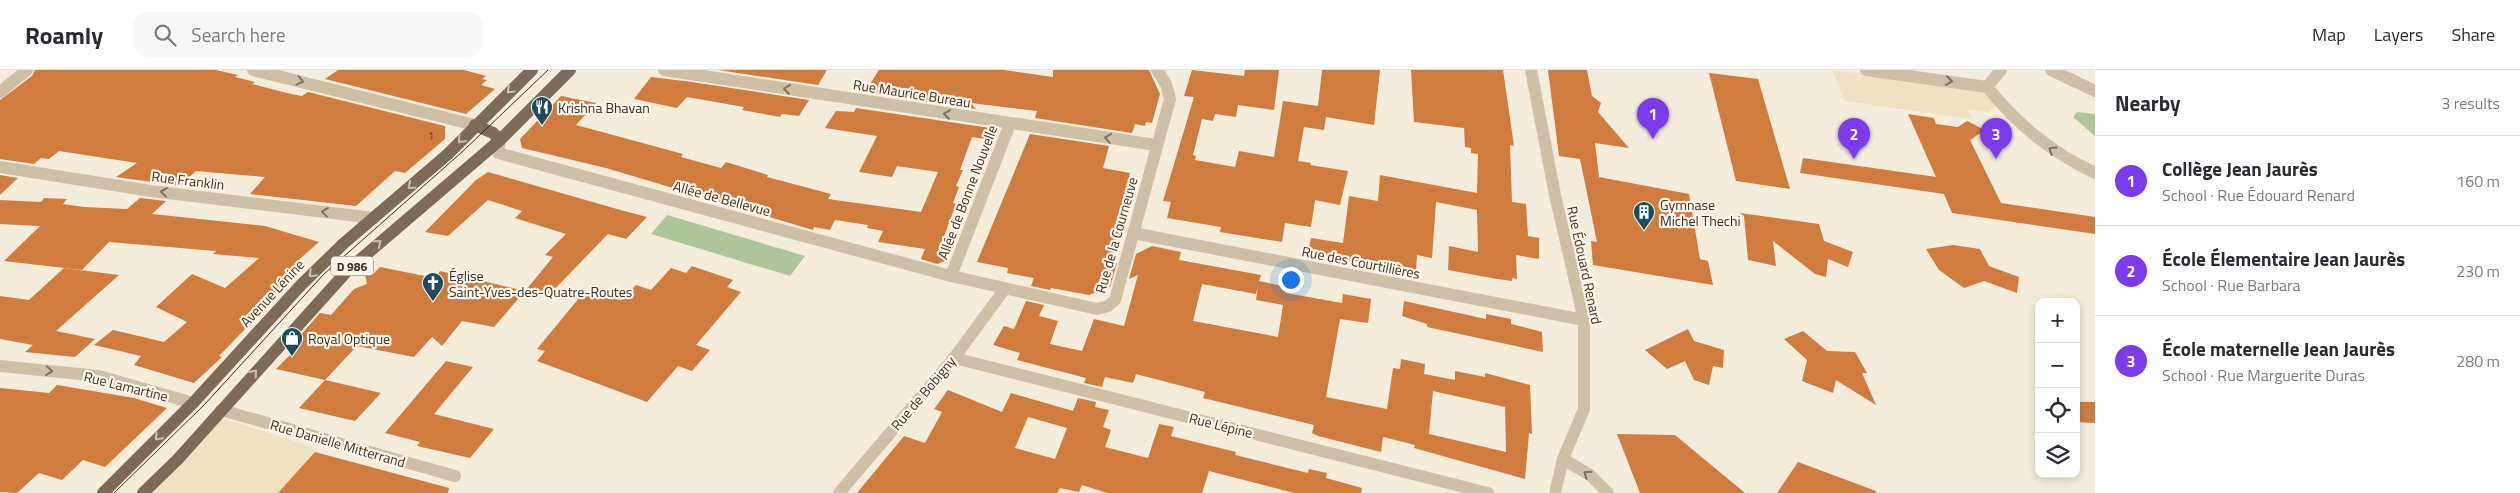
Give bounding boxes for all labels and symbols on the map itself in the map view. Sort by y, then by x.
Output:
street label: Rue Maurice Bureau [852,73,972,113]
one-way arrow [296,75,305,86]
one-way arrow [1945,76,1953,86]
one-way arrow [507,84,516,93]
one-way arrow [782,84,790,95]
restaurant icon: Krishna Bhavan [530,95,554,126]
place label: Krishna Bhavan [558,97,650,118]
pin: 1 [1637,98,1669,139]
one-way arrow [943,109,951,120]
pin: 2 [1838,118,1870,159]
pin: 3 [1980,118,2012,159]
street label: Allée de Bonne Nouvelle [932,122,1002,262]
house number: 1 [428,128,434,144]
one-way arrow [1104,133,1112,144]
one-way arrow [458,134,467,143]
one-way arrow [2048,147,2057,157]
street label: Rue Franklin [150,165,226,195]
street label: Rue de la Courneuve [1089,174,1143,296]
street label: Allée de Bellevue [671,175,773,221]
one-way arrow [408,180,417,189]
one-way arrow [160,187,168,198]
place label: Gymnase Michel Thechi [1660,194,1740,231]
building icon: Gymnase Michel Thechi [1632,200,1656,231]
street label: Rue Édouard Renard [1562,204,1608,326]
one-way arrow [321,207,329,218]
one-way arrow [372,240,381,249]
street label: Rue des Courtillières [1300,240,1422,284]
street label: Avenue Lénine [235,254,309,332]
road number: D 986 [331,257,373,276]
place label: Église Saint-Yves-des-Quatre-Routes [449,265,632,302]
your location [1278,267,1304,293]
one-way arrow [309,269,318,278]
church icon: Église Saint-Yves-des-Quatre-Routes [421,271,445,302]
shop icon: Royal Optique [280,326,304,357]
place label: Royal Optique [308,328,390,349]
street label: Rue de Bobigny [886,351,961,435]
one-way arrow [45,365,53,376]
street label: Rue Lamartine [82,365,170,407]
one-way arrow [248,370,257,379]
street label: Rue Lépine [1187,407,1255,443]
street label: Rue Danielle Mitterrand [268,414,408,472]
one-way arrow [155,432,164,441]
one-way arrow [1583,471,1593,480]

